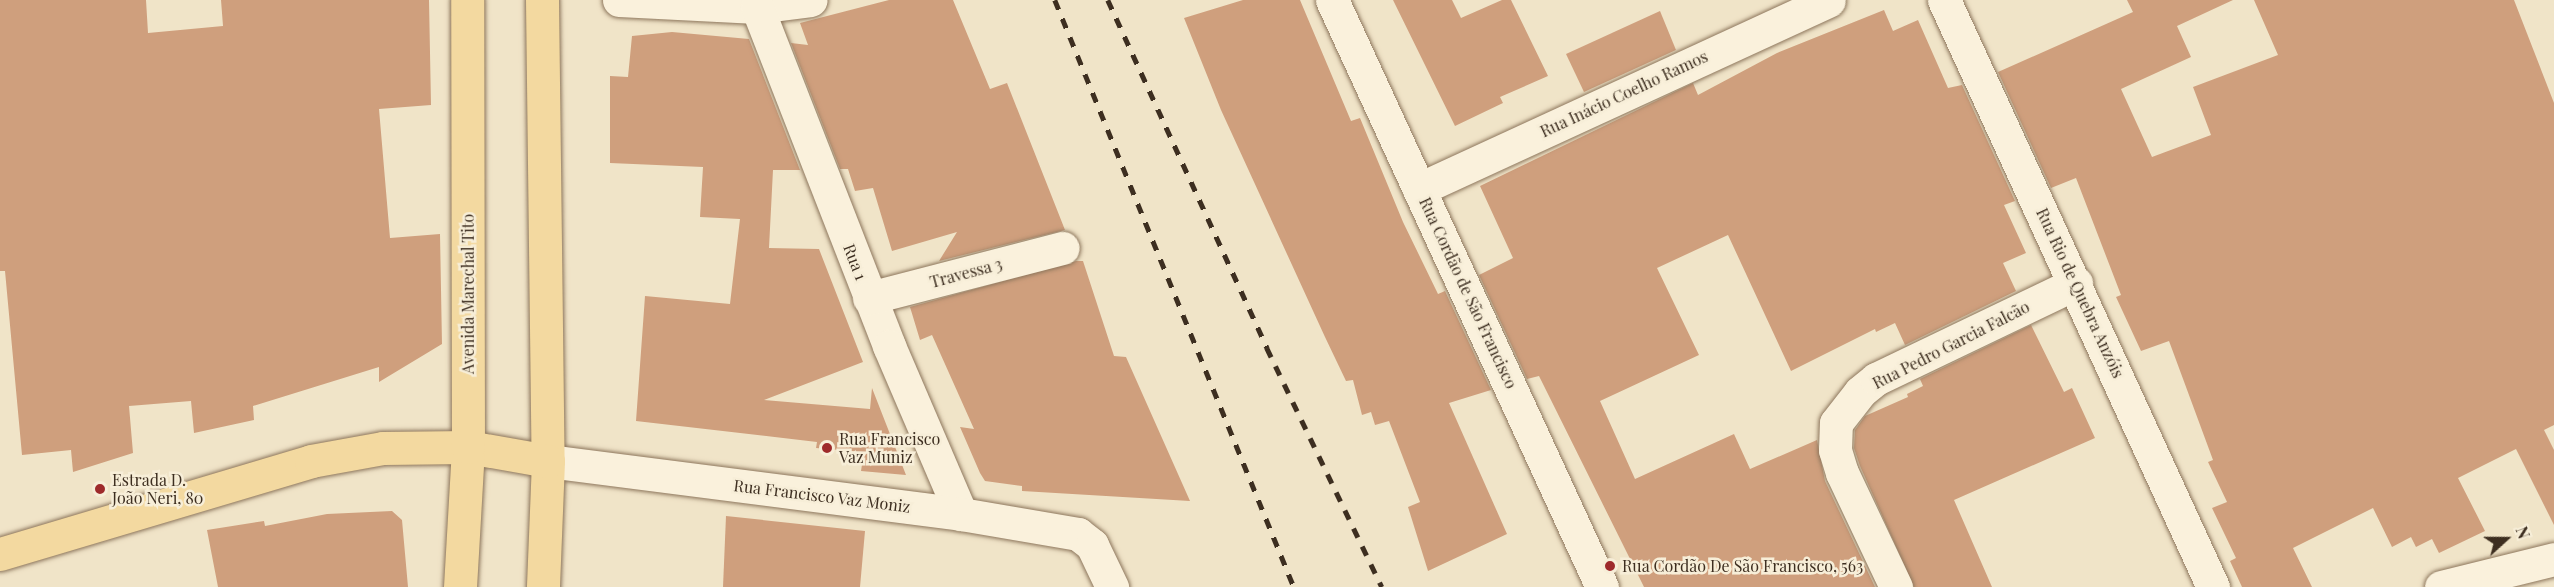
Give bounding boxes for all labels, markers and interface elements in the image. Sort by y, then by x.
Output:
street label: Rua Inácio Coelho Ramos [1537,47,1711,141]
street label: Rua Cordão de São Francisco [1415,194,1521,392]
street label: Rua Rio de Quebra Anzóis [2032,205,2128,381]
street label: Avenida Marechal Tito [458,214,478,374]
street label: Rua 1 [839,241,871,283]
street label: Travessa 3 [928,254,1004,292]
street label: Rua Pedro Garcia Falcão [1869,297,2033,393]
place label: Rua Francisco Vaz Muniz [839,429,941,467]
marker: Rua Francisco Vaz Muniz [820,441,834,455]
place label: Estrada D. João Neri, 80 [112,470,203,508]
street label: Rua Francisco Vaz Moniz [732,476,912,516]
marker: Estrada D. João Neri, 80 [93,482,107,496]
north arrow [2476,509,2536,569]
text: N [2511,523,2535,542]
place label: Rua Cordão De São Francisco, 563 [1622,556,1863,576]
marker: Rua Cordão De São Francisco, 563 [1603,559,1617,573]

